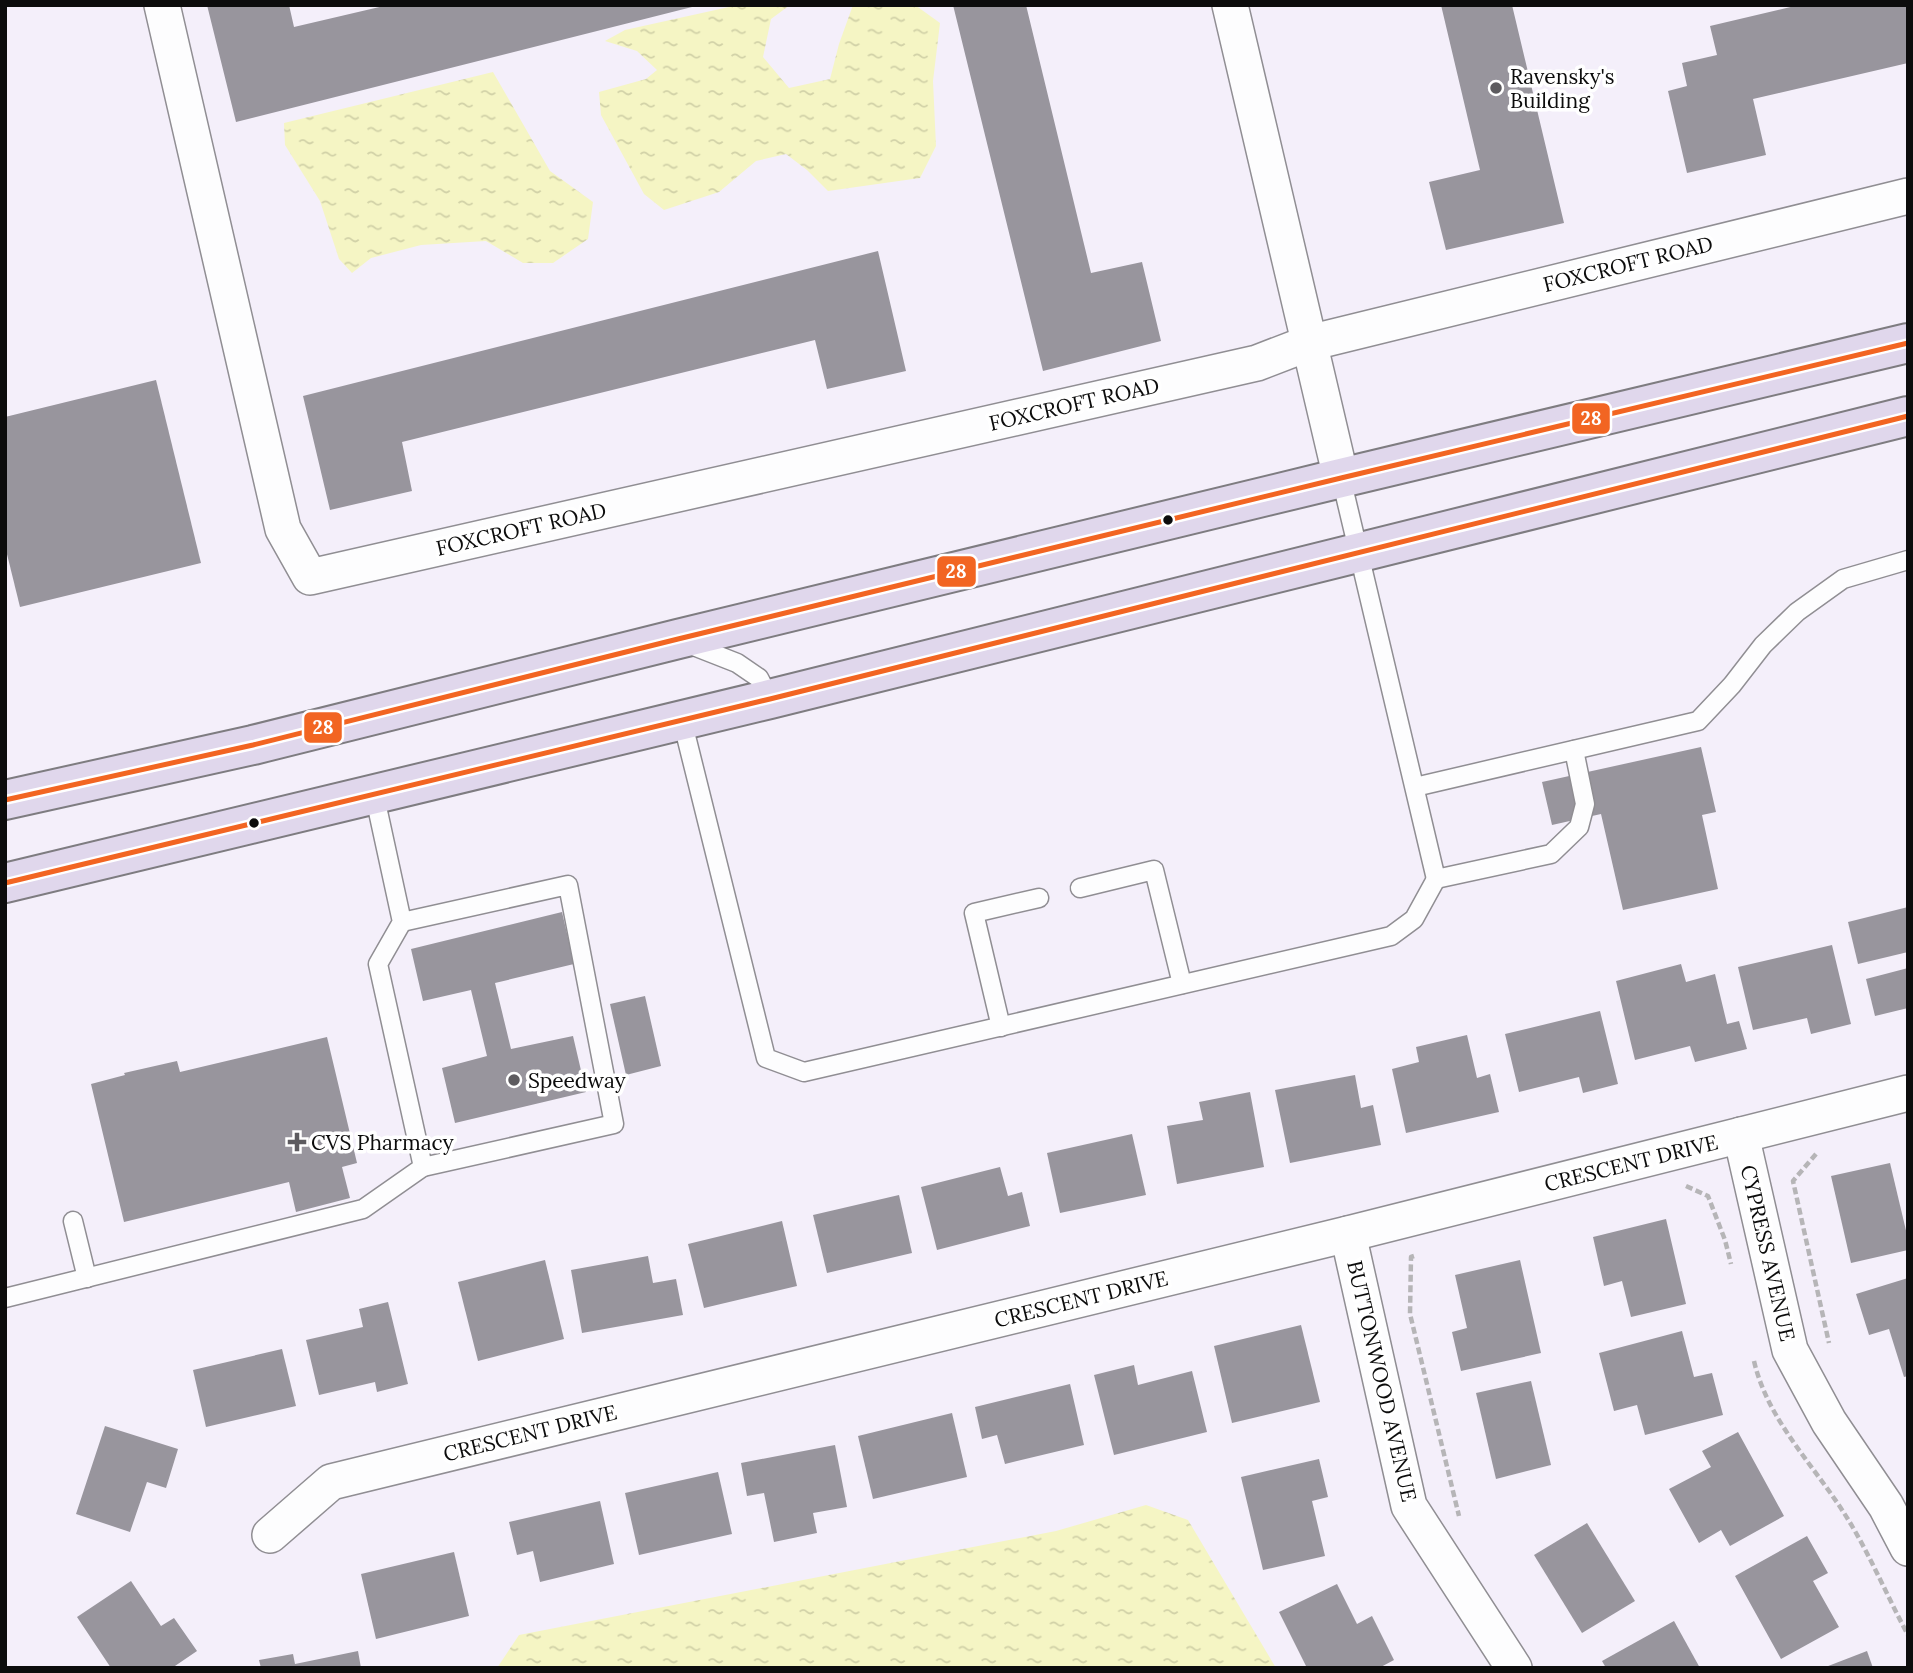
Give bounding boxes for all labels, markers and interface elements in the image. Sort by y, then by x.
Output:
place label: Ravensky's Building [1510,63,1615,114]
marker: Ravensky's Building [1488,80,1504,96]
street label: FOXCROFT ROAD [1540,230,1716,298]
street label: FOXCROFT ROAD [986,371,1162,437]
line badge: 28 [1571,402,1611,435]
text: 28 [1581,406,1602,430]
street label: FOXCROFT ROAD [433,496,609,562]
unlabelled marker [1161,513,1175,527]
line badge: 28 [936,555,977,588]
text: 28 [946,559,967,583]
line badge: 28 [303,711,343,744]
text: 28 [313,715,334,739]
unlabelled marker [247,816,261,830]
place label: Speedway [528,1067,626,1094]
marker: Speedway [506,1072,522,1088]
street label: CRESCENT DRIVE [1541,1128,1721,1198]
place label: CVS Pharmacy [311,1129,454,1156]
marker: CVS Pharmacy [289,1134,305,1150]
street label: CYPRESS AVENUE [1735,1162,1801,1344]
street label: BUTTONWOOD AVENUE [1341,1258,1423,1504]
street label: CRESCENT DRIVE [991,1264,1171,1334]
street label: CRESCENT DRIVE [440,1398,620,1468]

